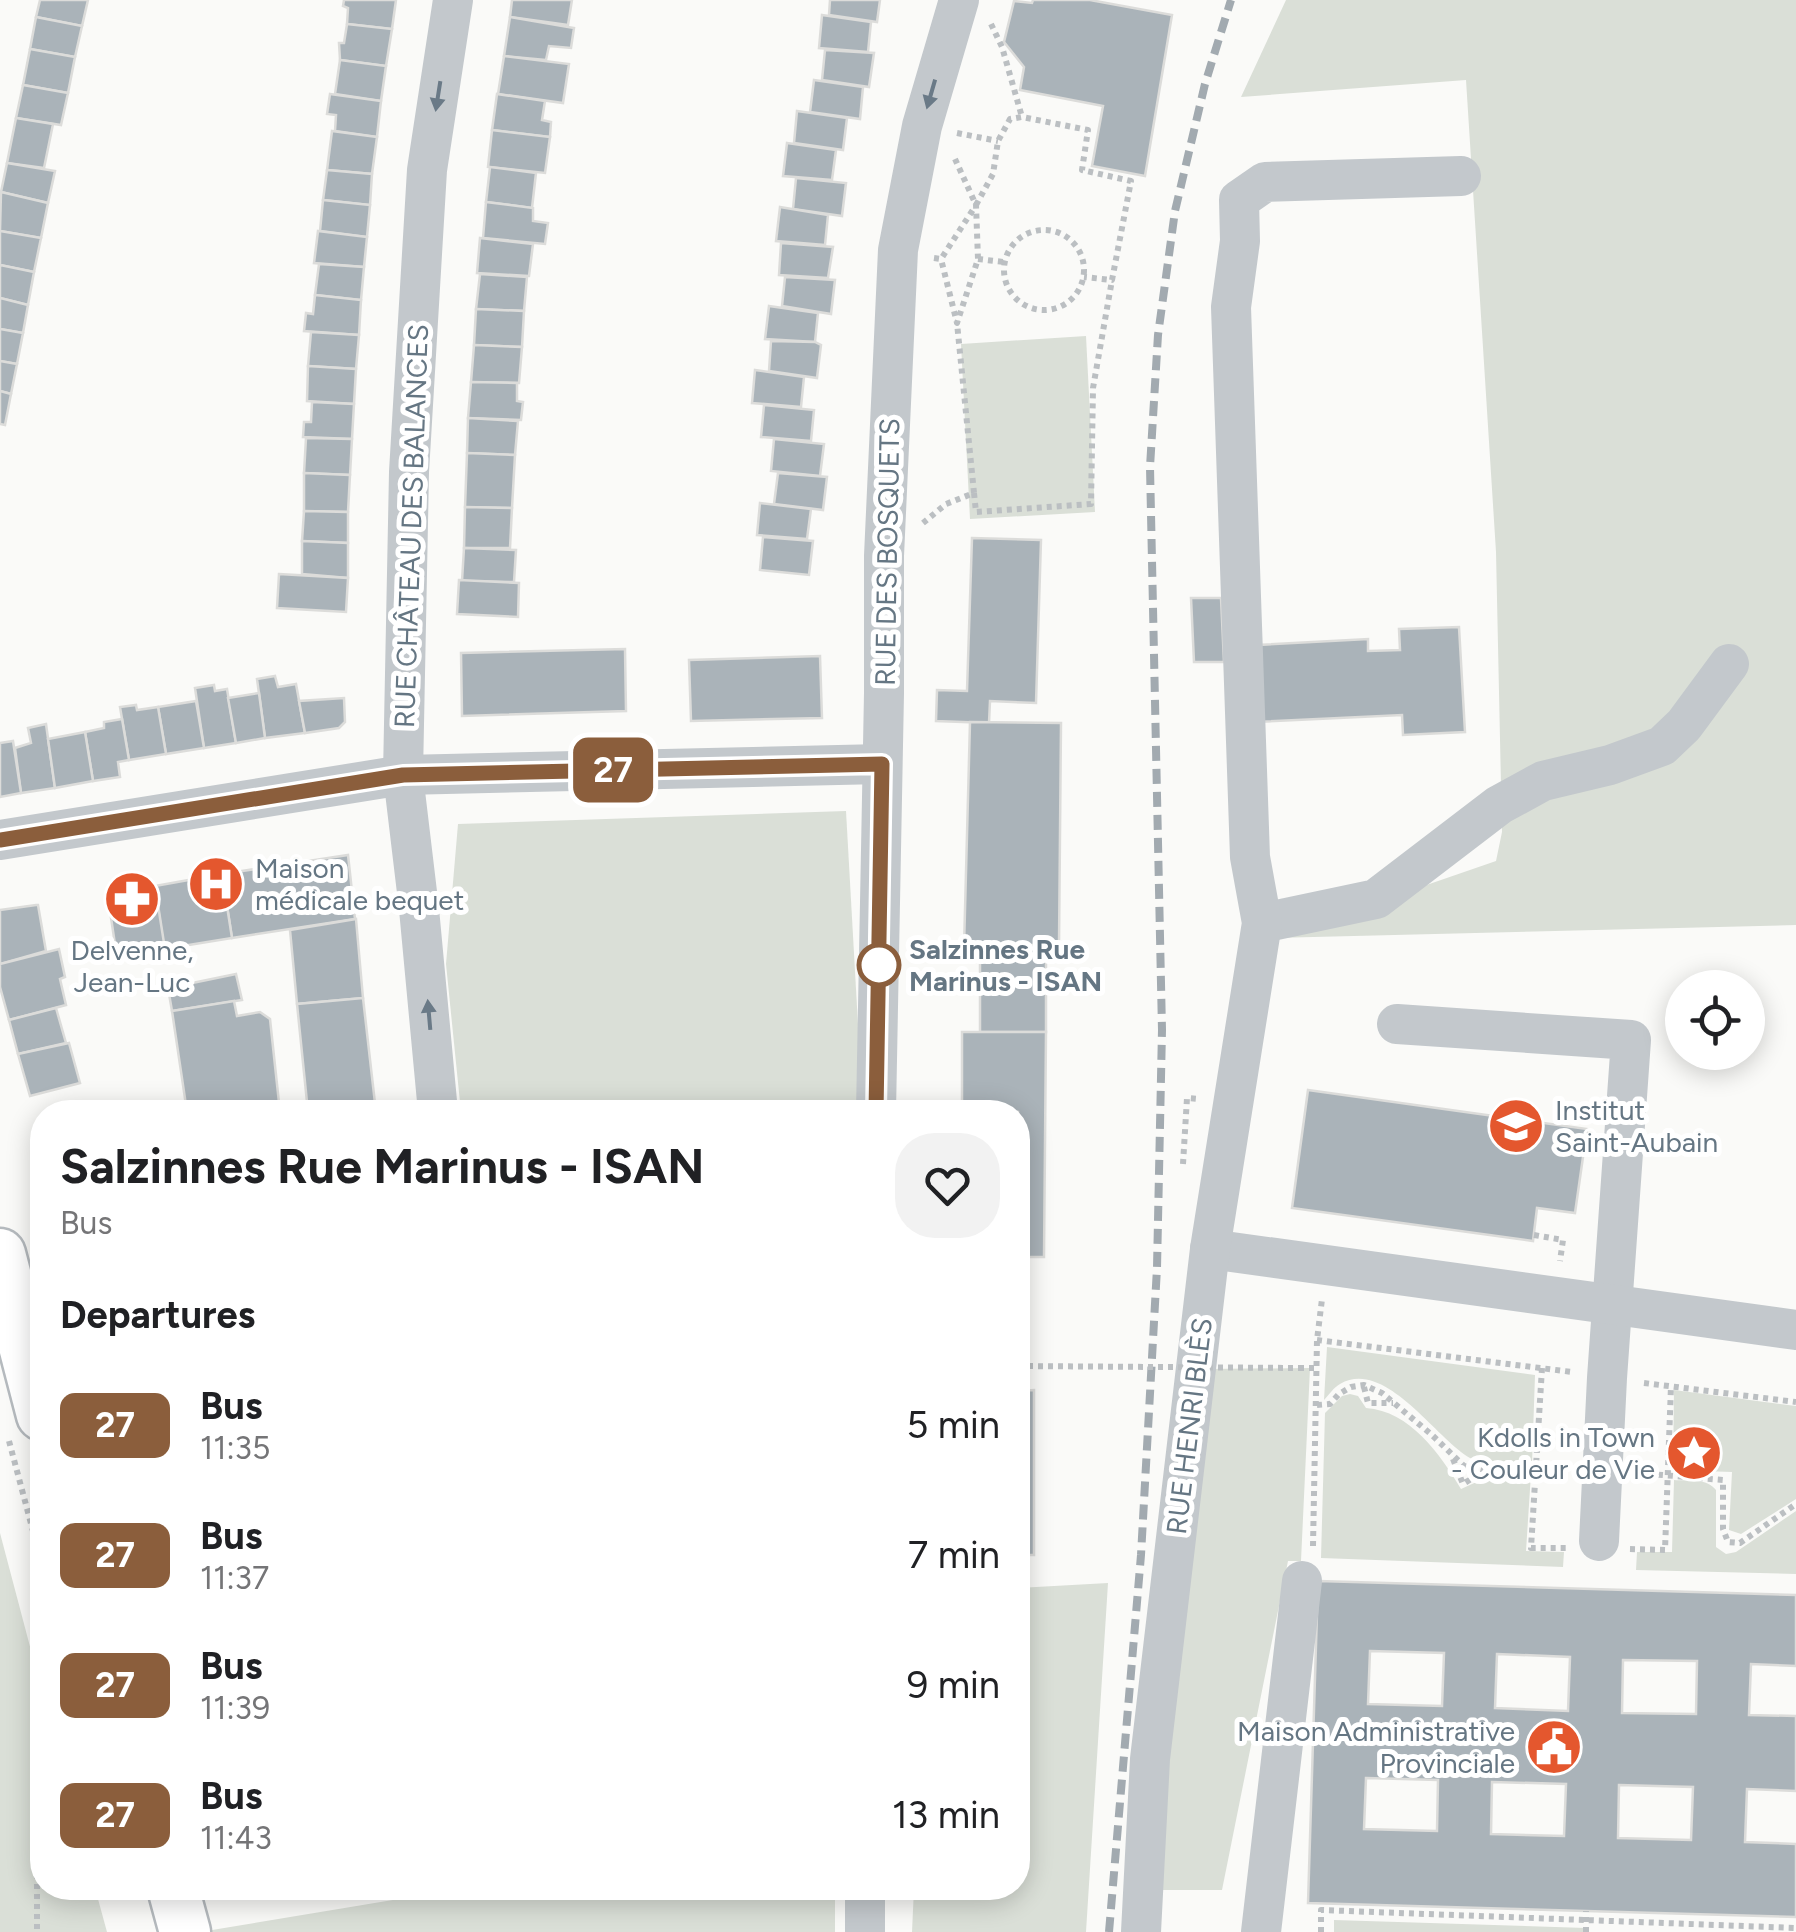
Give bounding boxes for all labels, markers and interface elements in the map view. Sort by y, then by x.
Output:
one-way arrow [923,79,938,109]
one-way arrow [430,81,446,113]
street label: RUE CHÂTEAU DES BALANCES [387,324,435,728]
street label: RUE DES BOSQUETS [868,418,906,686]
line badge: 27 [568,738,658,802]
text: 27 [593,749,633,791]
place label: Maison médicale bequet [255,851,464,917]
hospital icon: Maison médicale bequet [186,854,246,914]
pharmacy icon: Delvenne, Jean-Luc [102,869,162,929]
place label: Salzinnes Rue Marinus - ISAN [909,932,1102,998]
place label: Delvenne, Jean-Luc [70,933,194,999]
marker: Salzinnes Rue Marinus - ISAN [858,944,900,986]
map controls [1665,970,1765,1070]
button: locate [1665,970,1765,1070]
one-way arrow [420,999,436,1031]
place label: Institut Saint-Aubain [1555,1093,1718,1159]
school or university icon: Institut Saint-Aubain [1486,1096,1546,1156]
button: heart [895,1133,1000,1238]
text: Salzinnes Rue Marinus - ISAN [60,1137,704,1195]
text: Bus [60,1204,112,1242]
text: Departures [60,1292,255,1338]
street label: RUE HENRI BLÈS [1159,1316,1219,1536]
text: Bus [200,1383,263,1429]
text: 5 min [906,1402,1000,1448]
text: 27 [95,1404,135,1446]
place label: Kdolls in Town - Couleur de Vie [1451,1420,1655,1486]
place icon: Kdolls in Town - Couleur de Vie [1664,1423,1724,1483]
text: 11:35 [200,1429,270,1467]
text: Bus [200,1513,263,1559]
text: 7 min [908,1532,1000,1578]
text: 27 [95,1534,135,1576]
text: 11:37 [200,1559,269,1597]
text: Bus [200,1643,263,1689]
text: 9 min [907,1662,1000,1708]
text: 27 [95,1664,135,1706]
text: 11:39 [200,1689,270,1727]
place label: Maison Administrative Provinciale [1237,1714,1515,1780]
public building icon: Maison Administrative Provinciale [1524,1717,1584,1777]
text: Bus [200,1773,263,1819]
text: 13 min [892,1792,1000,1838]
text: 27 [95,1794,135,1836]
text: 11:43 [200,1819,272,1857]

